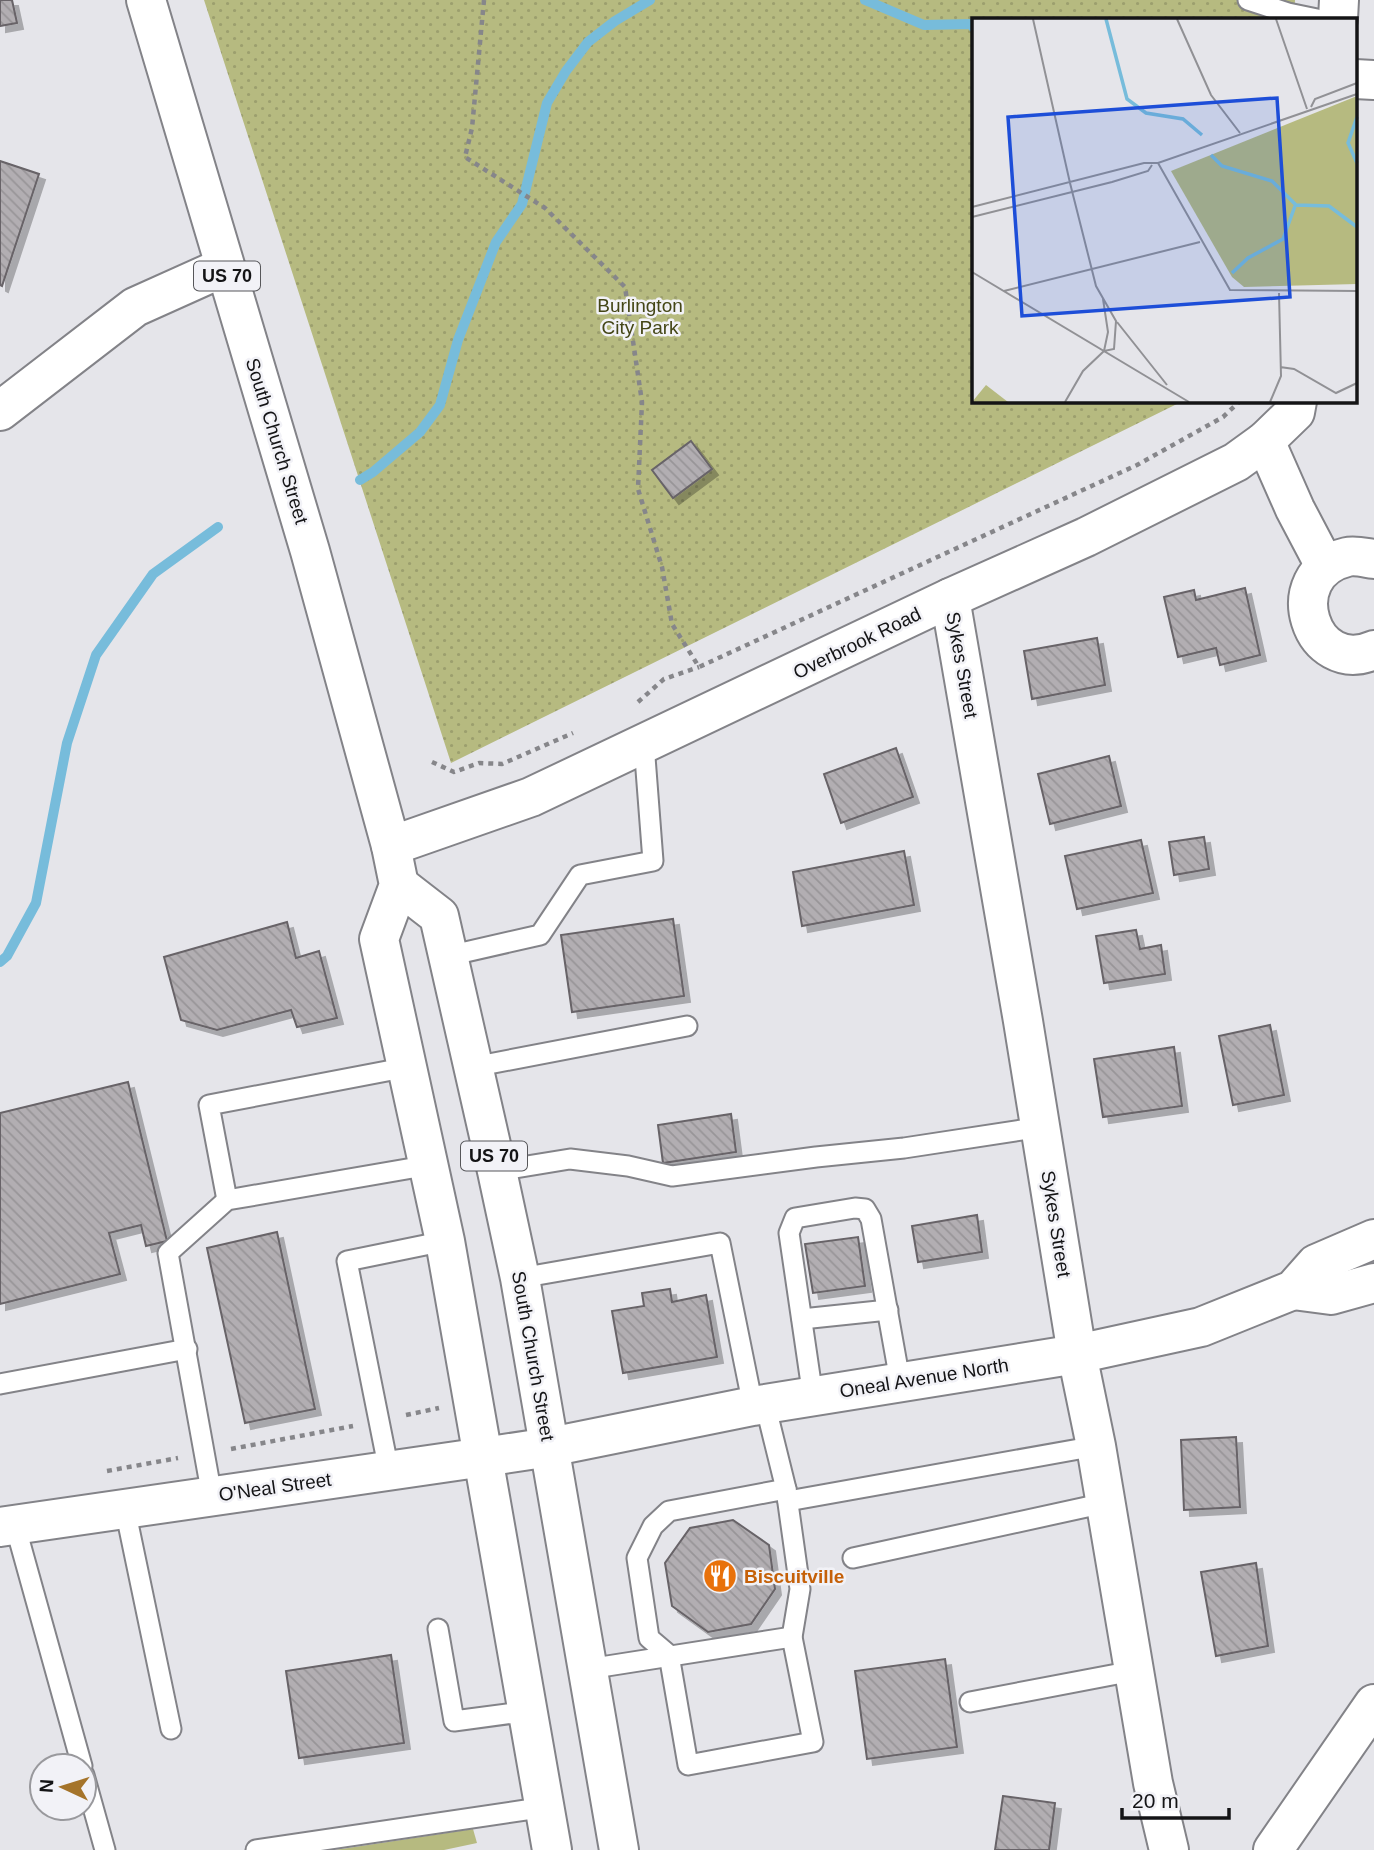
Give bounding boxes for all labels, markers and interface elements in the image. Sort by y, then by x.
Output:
inset map [972,18,1356,402]
road number: US 70 [194,262,260,290]
park label: Burlington City Park [597,295,683,338]
street label: South Church Street [242,356,312,527]
street label: Overbrook Road [790,603,924,683]
street label: Sykes Street [942,610,982,721]
road number: US 70 [461,1142,527,1170]
street label: Sykes Street [1037,1169,1075,1280]
street label: South Church Street [508,1269,558,1443]
street label: Oneal Avenue North [838,1354,1010,1402]
street label: O'Neal Street [217,1469,333,1505]
restaurant icon: Biscuitville [701,1557,739,1595]
place label: Biscuitville [744,1566,844,1587]
north arrow [28,1752,98,1822]
scale bar [1122,1776,1229,1820]
text: N [36,1778,57,1793]
text: 20 m [1132,1789,1179,1812]

